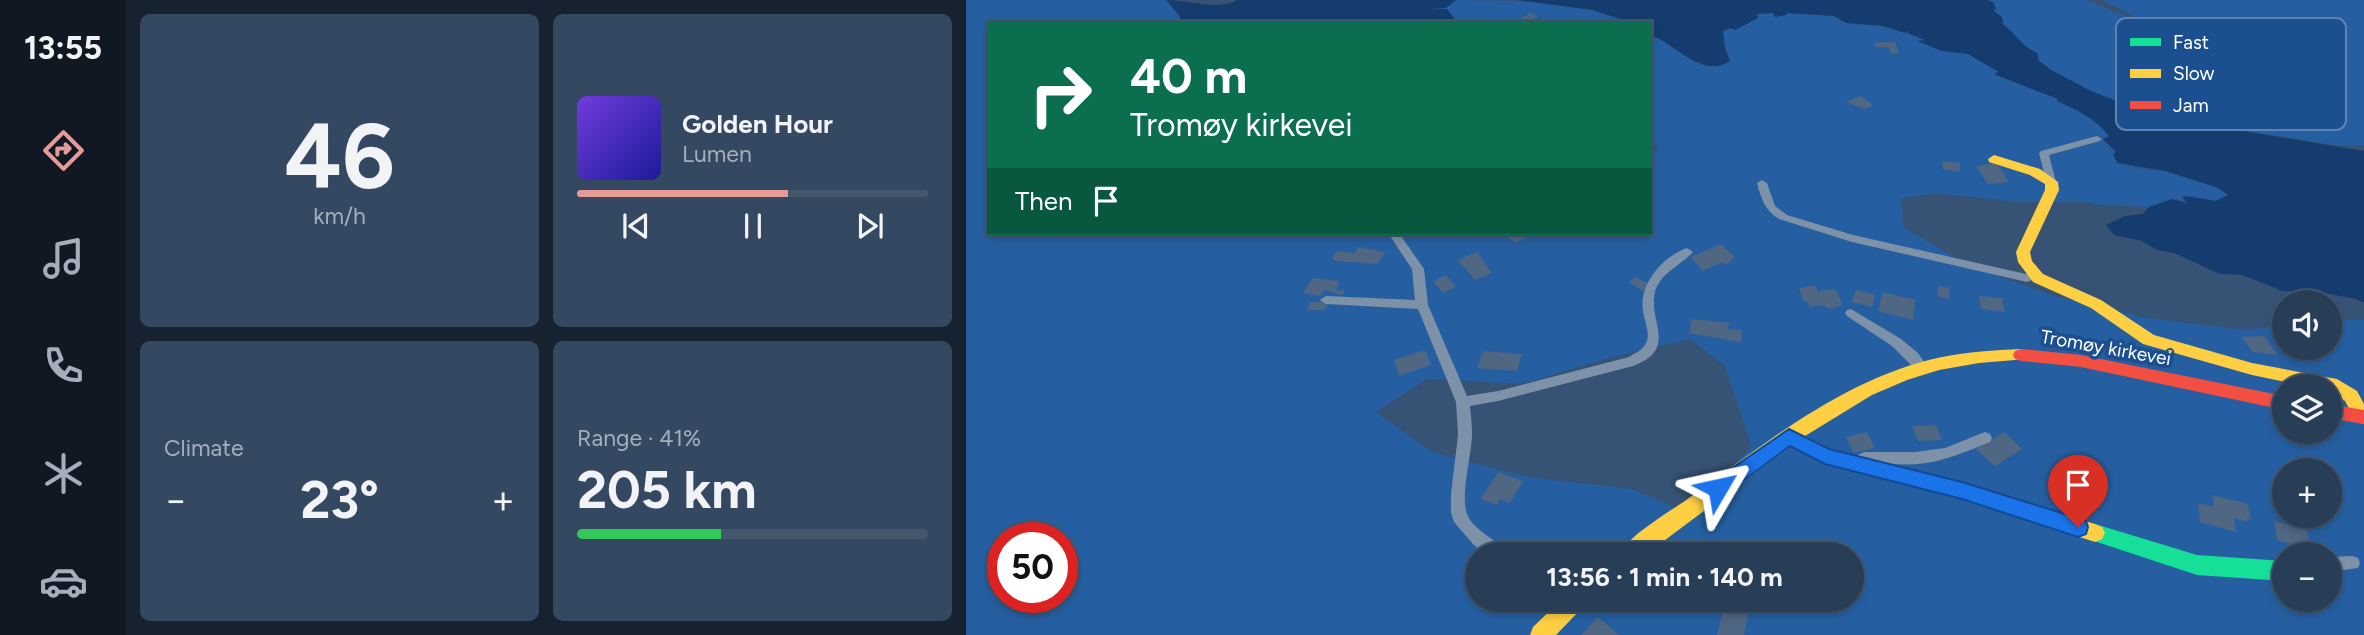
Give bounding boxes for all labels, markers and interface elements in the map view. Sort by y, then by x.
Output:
legend [2116,18,2346,130]
text: 13:55 [24,29,102,67]
text: Fast [2173,31,2209,54]
text: 40 m [1130,46,1247,105]
icon: right [1015,49,1106,140]
text: Slow [2173,62,2215,85]
text: Jam [2173,94,2209,117]
text: 46 [284,102,395,211]
text: Tromøy kirkevei [1130,106,1353,144]
text: Golden Hour [682,108,833,140]
icon: directions [39,126,88,175]
text: Lumen [682,140,752,168]
icon: arrive [1087,182,1125,220]
text: Then [1015,185,1073,217]
text: km/h [313,202,366,230]
icon: previous [617,207,655,245]
icon: pause [734,207,772,245]
icon: next [851,207,889,245]
icon: music [39,234,88,283]
map controls [2272,290,2342,612]
button: sound [2272,290,2342,360]
street label: Tromøy kirkevei [2039,325,2173,370]
icon: phone [39,341,88,390]
button: layers [2272,374,2342,444]
text: Range · 41% [577,424,701,452]
text: Climate [164,434,243,462]
icon: climate [39,449,88,498]
position arrow [1681,451,1755,525]
pin [2048,455,2108,527]
button: + [2272,458,2342,528]
text: 205 km [577,459,757,521]
icon: arrive [2059,466,2097,504]
text: 23° [300,469,379,531]
text: − [164,477,188,523]
text: + [491,477,515,523]
speed limit sign: 50 [987,522,1078,613]
button: − [2272,542,2342,612]
icon: car [39,557,88,606]
text: 13:56 · 1 min · 140 m [1546,561,1783,593]

